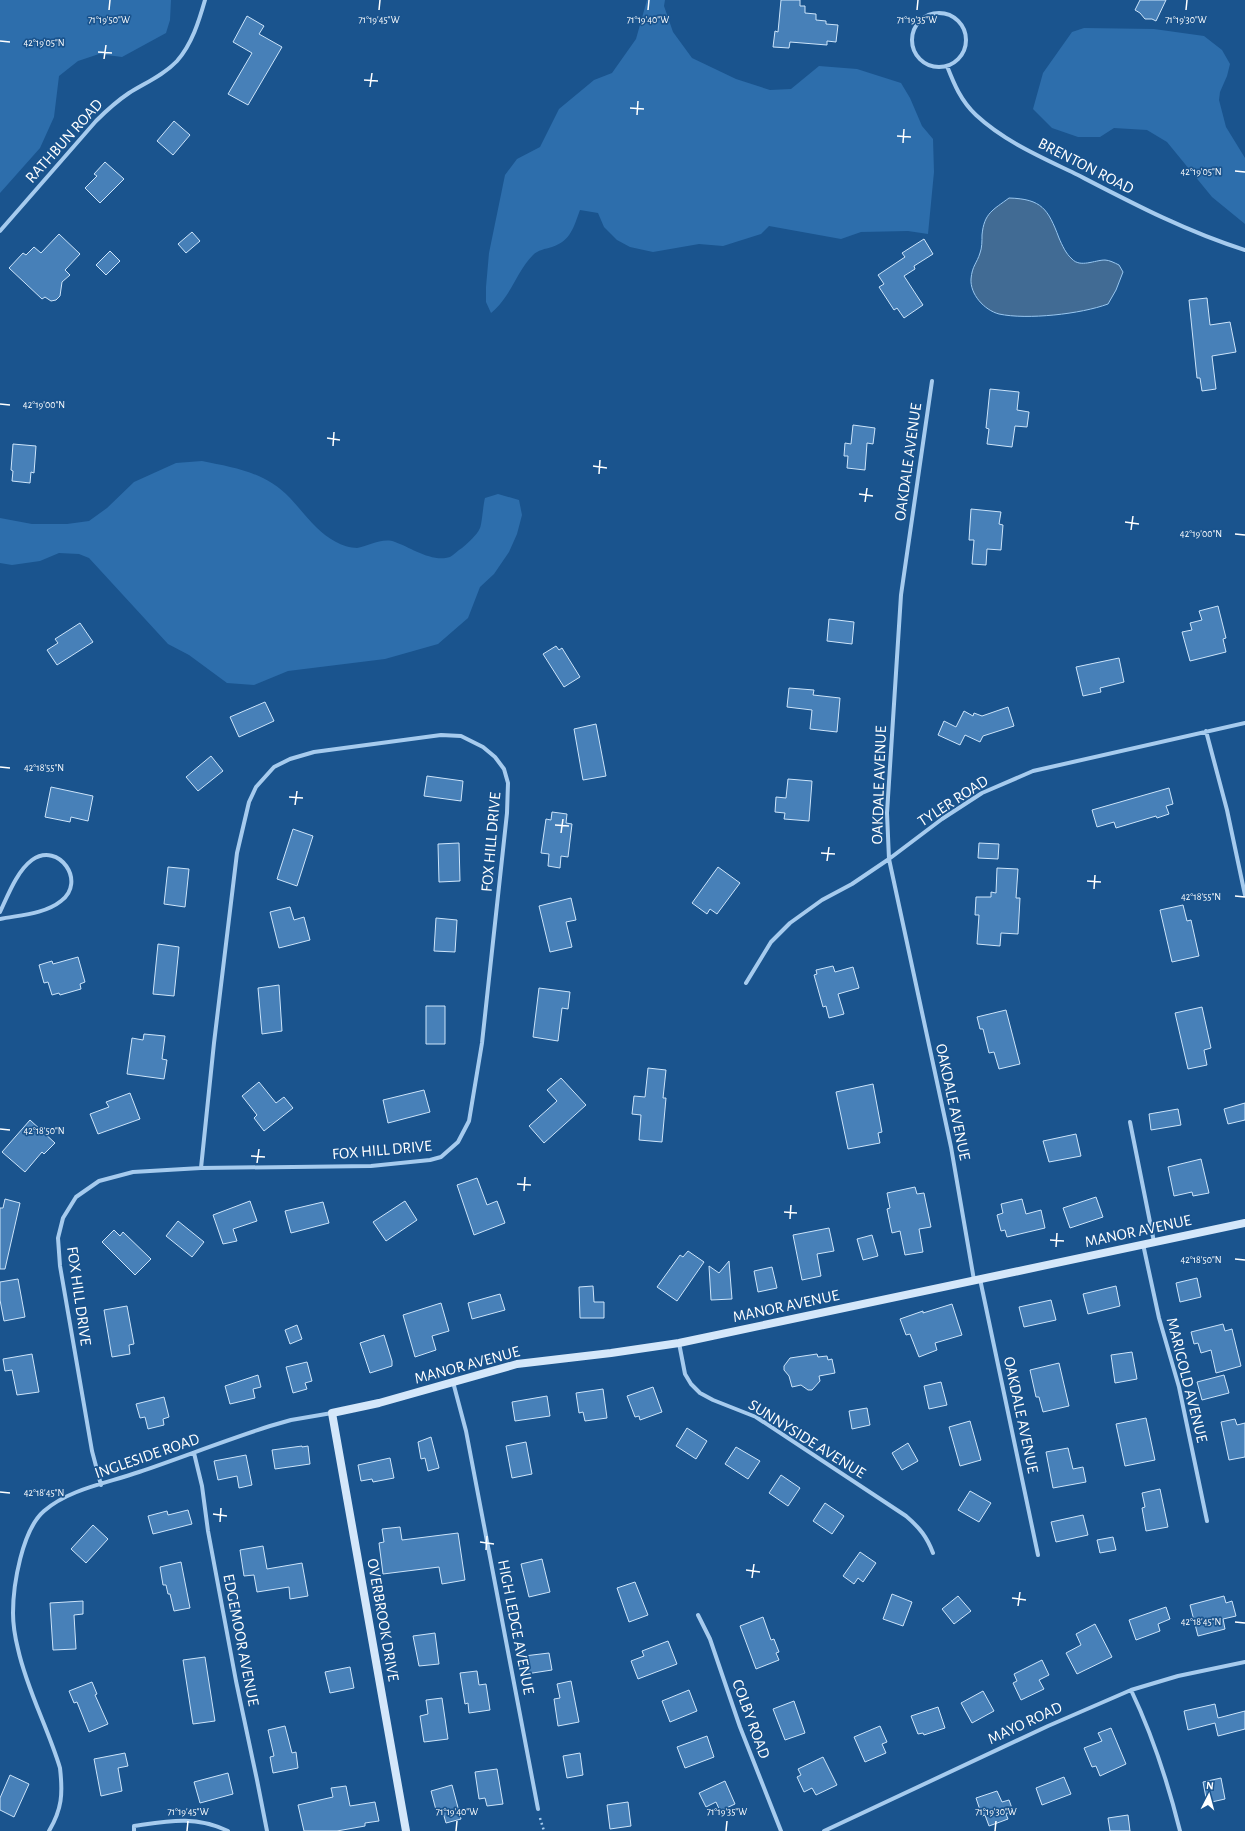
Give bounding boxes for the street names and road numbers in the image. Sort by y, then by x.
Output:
street label: RATHBUN ROAD [22,96,106,186]
street label: BRENTON ROAD [1036,135,1136,197]
street label: OAKDALE AVENUE [892,402,924,522]
street label: OAKDALE AVENUE [869,725,889,845]
street label: TYLER ROAD [915,772,991,830]
street label: FOX HILL DRIVE [479,791,503,893]
street label: OAKDALE AVENUE [933,1042,973,1162]
street label: FOX HILL DRIVE [331,1138,433,1162]
street label: MANOR AVENUE [1083,1212,1193,1250]
street label: FOX HILL DRIVE [64,1245,94,1347]
street label: MANOR AVENUE [731,1287,841,1325]
street label: MARIGOLD AVENUE [1164,1316,1210,1445]
street label: MANOR AVENUE [413,1343,522,1387]
street label: OAKDALE AVENUE [1001,1355,1041,1475]
street label: SUNNYSIDE AVENUE [746,1397,869,1482]
street label: INGLESIDE ROAD [93,1431,201,1481]
street label: OVERBROOK DRIVE [364,1557,402,1683]
street label: HIGH LEDGE AVENUE [495,1558,537,1696]
street label: EDGEMOOR AVENUE [220,1573,262,1708]
street label: COLBY ROAD [729,1677,773,1761]
street label: MAYO ROAD [985,1699,1065,1747]

